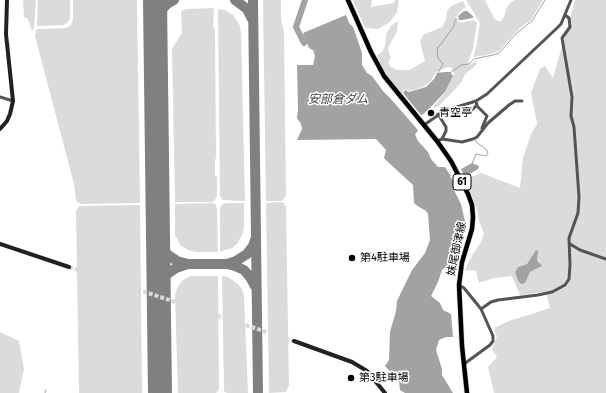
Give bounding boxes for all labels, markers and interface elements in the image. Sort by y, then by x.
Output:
water label: 安部倉ダム [308,93,368,107]
place label: 青空亭 [439,106,472,120]
marker: 青空亭 [426,108,436,118]
road number: 61 [453,174,471,190]
street label: 妹尾御津線 [445,221,469,277]
place label: 第4駐車場 [360,251,410,265]
marker: 第4駐車場 [347,253,357,263]
place label: 第3駐車場 [359,371,408,385]
marker: 第3駐車場 [346,373,356,383]

